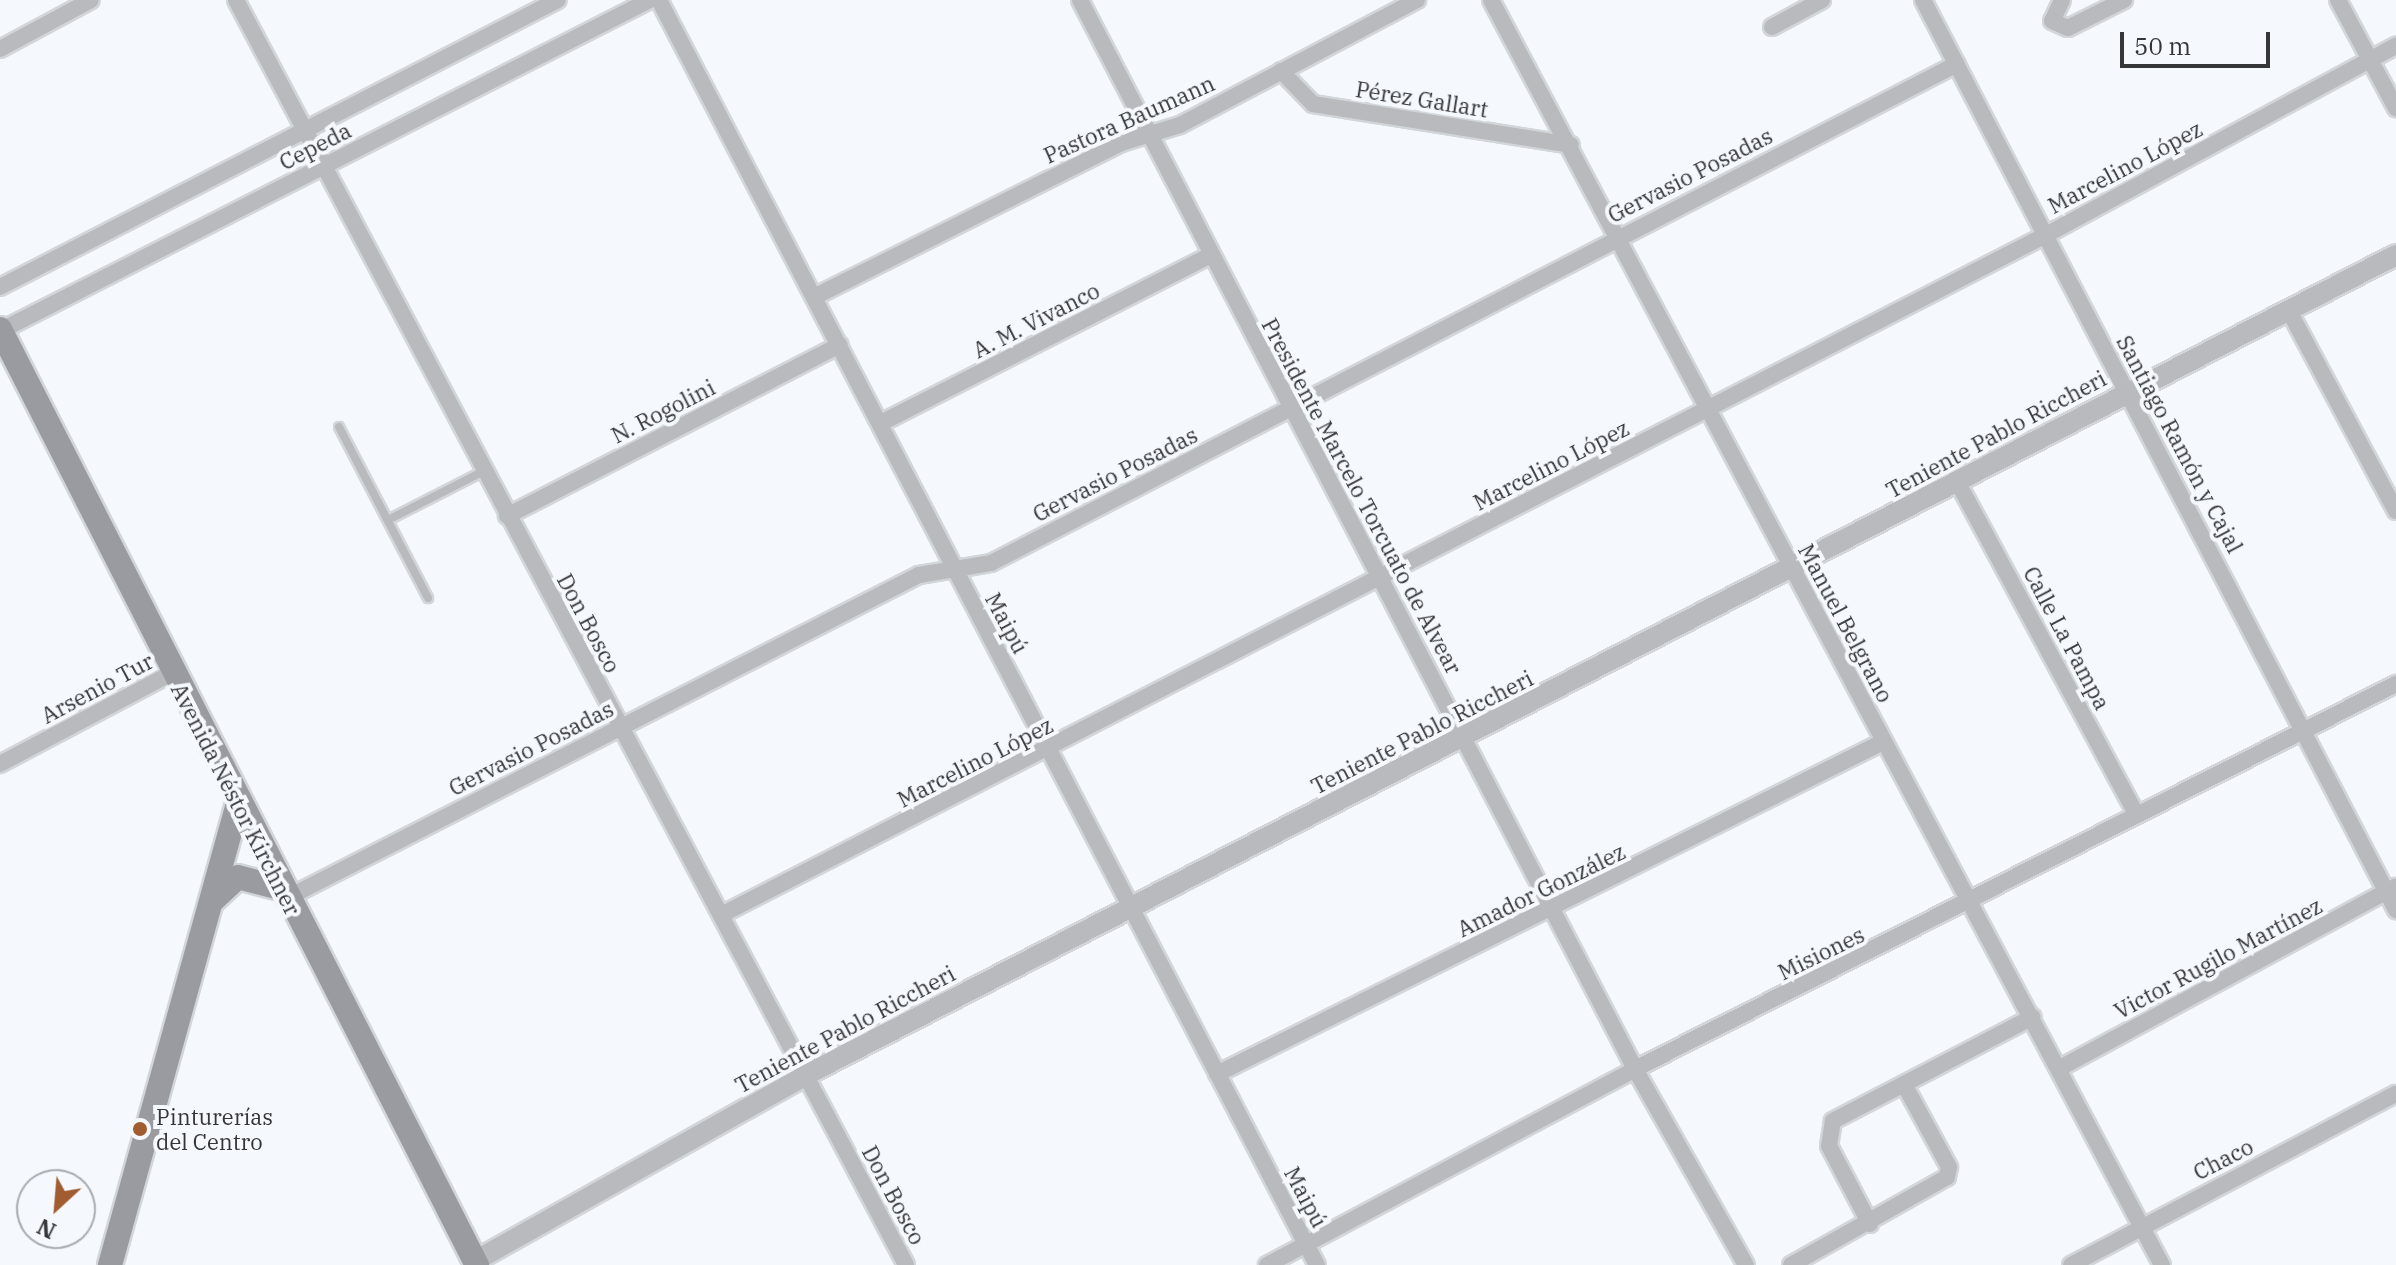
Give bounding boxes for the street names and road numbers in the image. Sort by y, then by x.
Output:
street label: Pastora Baumann [1039,69,1219,169]
street label: Pérez Gallart [1354,75,1490,123]
street label: Marcelino López [2043,115,2207,219]
street label: Cepeda [275,117,355,175]
street label: Gervasio Posadas [1603,122,1777,228]
street label: A. M. Vivanco [968,277,1104,363]
street label: Presidente Marcelo Torcuato de Alvear [1257,314,1467,678]
street label: Santiago Ramón y Cajal [2111,331,2249,557]
street label: Teniente Pablo Riccheri [1881,365,2111,503]
street label: N. Rogolini [607,374,719,448]
street label: Marcelino López [1469,414,1633,516]
street label: Gervasio Posadas [1028,421,1202,527]
street label: Manuel Belgrano [1793,539,1899,707]
street label: Calle La Pampa [2018,562,2116,714]
street label: Don Bosco [552,569,626,677]
street label: Maipú [980,588,1034,658]
street label: Arsenio Tur [36,647,158,729]
street label: Teniente Pablo Riccheri [1307,665,1537,799]
street label: Avenida Néstor Kirchner [166,679,306,919]
street label: Gervasio Posadas [444,695,618,801]
street label: Marcelino López [893,711,1057,813]
street label: Amador González [1453,838,1629,942]
street label: Victor Rugilo Martínez [2110,892,2326,1024]
street label: Misiones [1774,921,1868,985]
street label: Teniente Pablo Riccheri [730,960,960,1098]
street label: Chaco [2189,1133,2257,1185]
street label: Don Bosco [857,1141,931,1249]
street label: Maipú [1279,1162,1333,1232]

